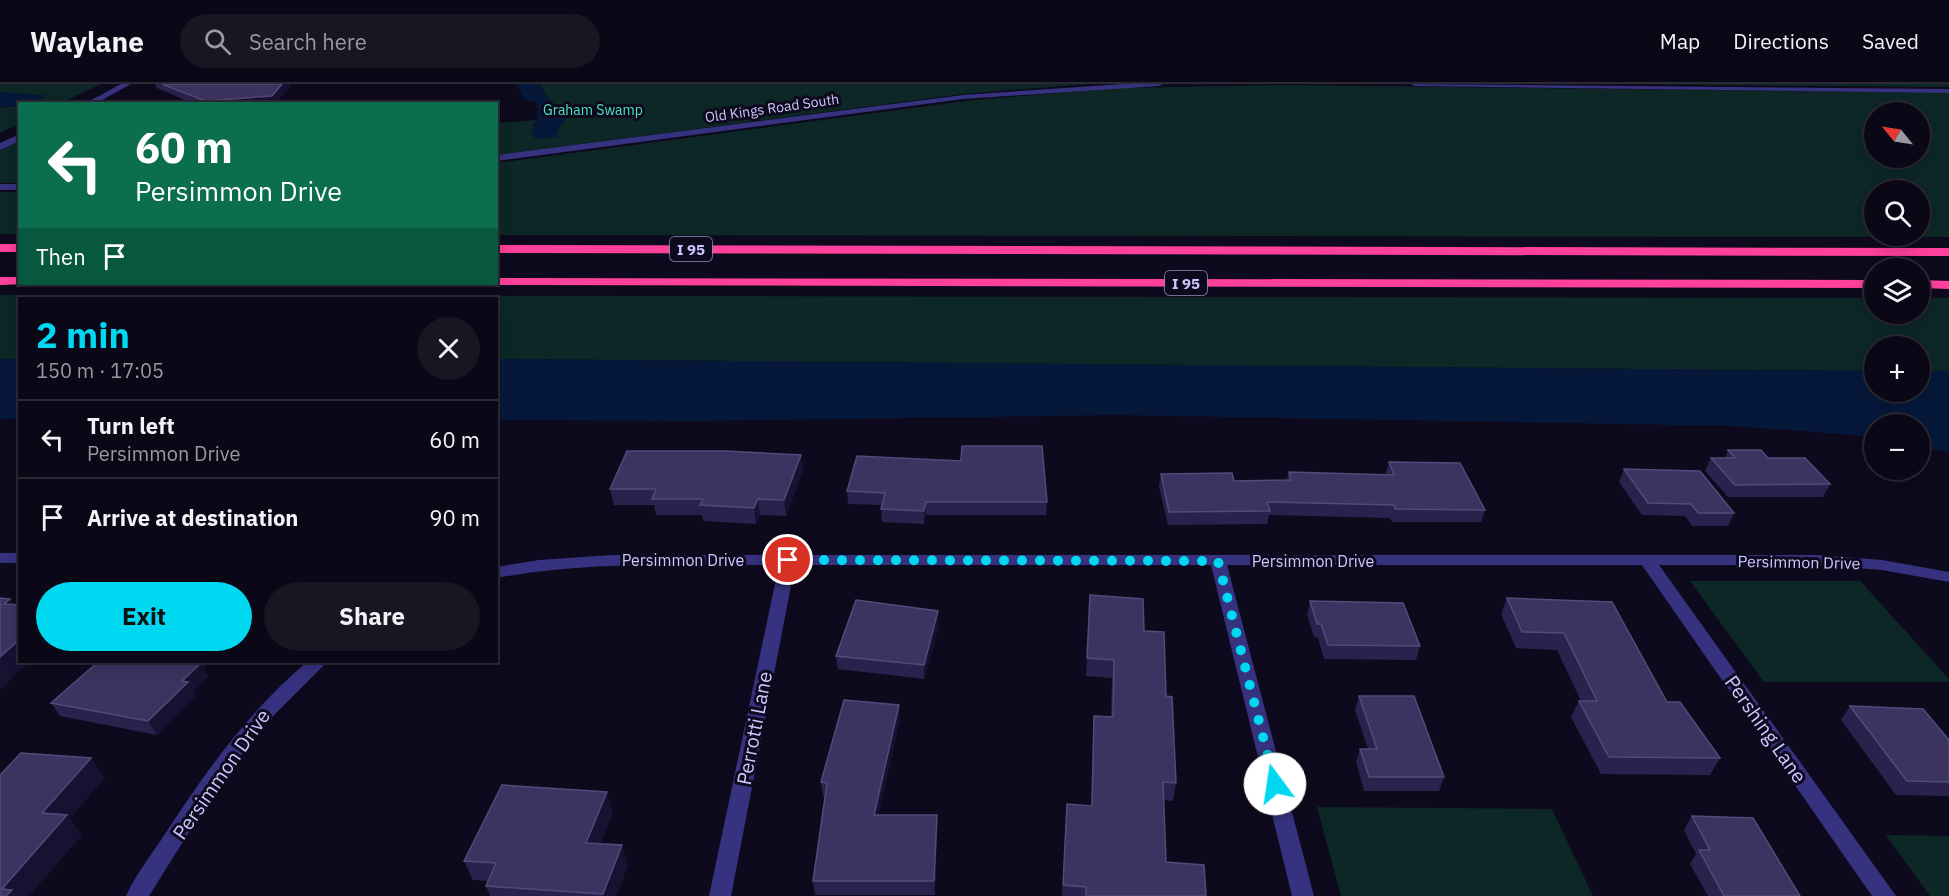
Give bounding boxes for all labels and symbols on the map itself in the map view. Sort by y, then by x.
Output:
street label: Old Kings Road South [704,90,840,126]
park label: Graham Swamp [543,101,643,119]
north arrow [1864,102,1930,168]
road number: I 95 [670,237,712,261]
road number: I 95 [1165,271,1207,295]
pin [762,534,813,585]
street label: Persimmon Drive [622,550,745,570]
street label: Persimmon Drive [1252,551,1375,571]
street label: Persimmon Drive [1737,551,1861,573]
street label: Perrotti Lane [730,669,778,787]
street label: Pershing Lane [1719,670,1813,788]
street label: Persimmon Drive [166,703,276,845]
position arrow [1243,752,1307,816]

